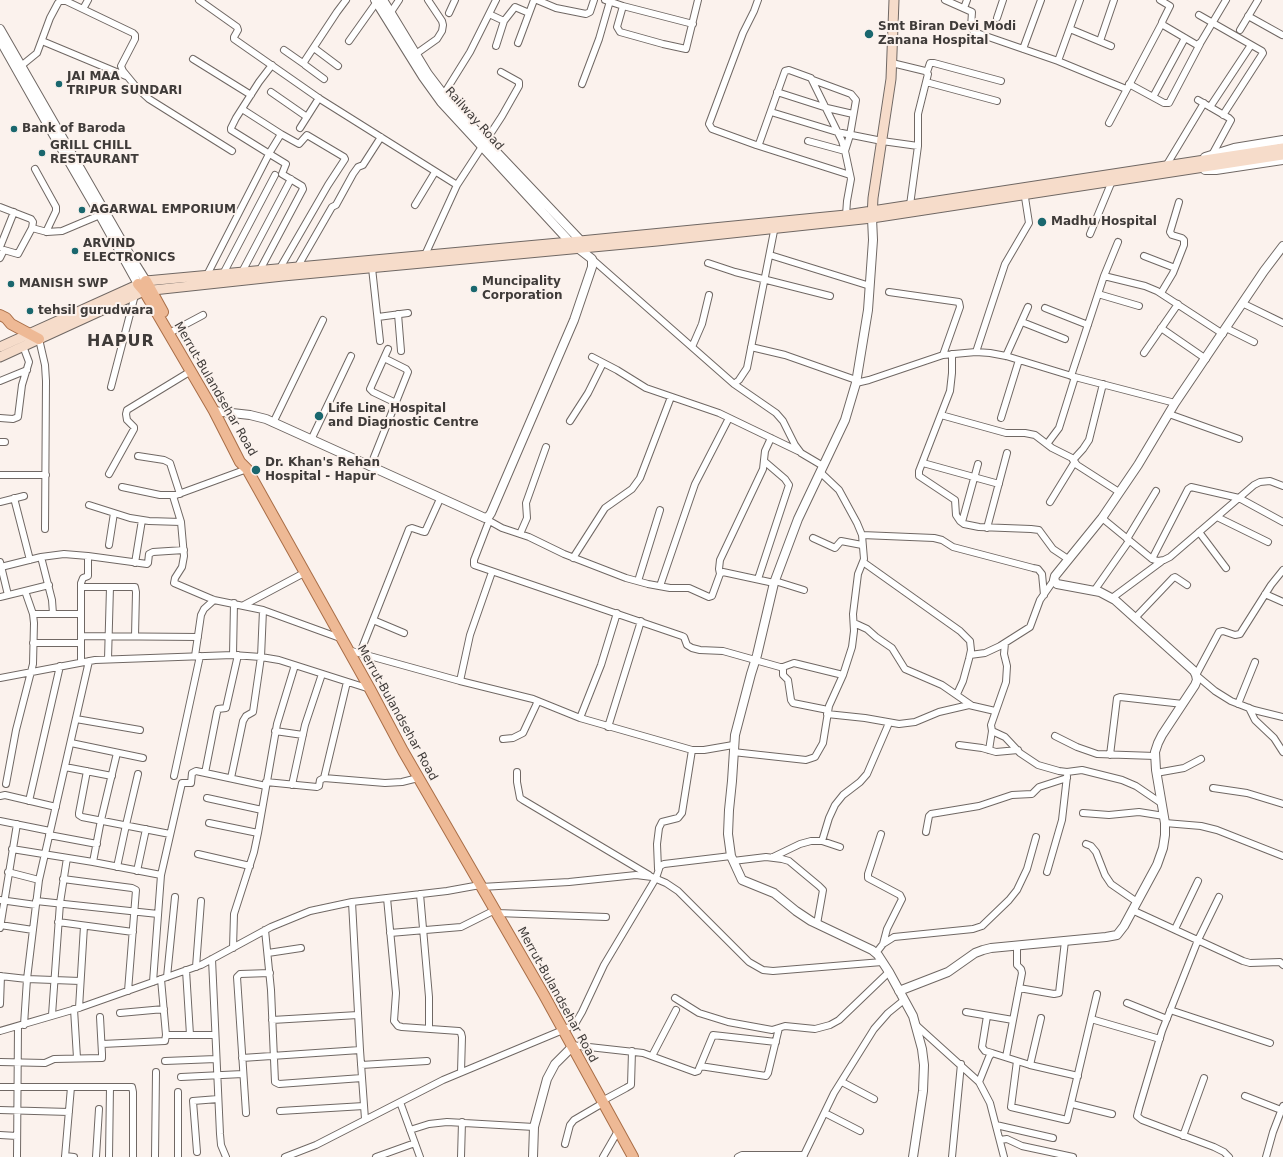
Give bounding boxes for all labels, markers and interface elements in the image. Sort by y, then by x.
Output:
place label: Smt Biran Devi Modi Zanana Hospital [878,20,1016,48]
marker: Smt Biran Devi Modi Zanana Hospital [863,28,875,40]
place label: JAI MAA TRIPUR SUNDARI [67,70,182,98]
marker: JAI MAA TRIPUR SUNDARI [54,79,64,89]
street label: Railway Road [442,84,506,154]
place label: Bank of Baroda [22,122,126,136]
marker: Bank of Baroda [9,124,19,134]
place label: GRILL CHILL RESTAURANT [50,139,139,167]
marker: GRILL CHILL RESTAURANT [37,148,47,158]
place label: AGARWAL EMPORIUM [90,203,236,217]
marker: AGARWAL EMPORIUM [77,205,87,215]
place label: Madhu Hospital [1051,215,1157,229]
marker: Madhu Hospital [1036,216,1048,228]
place label: ARVIND ELECTRONICS [83,237,176,265]
marker: ARVIND ELECTRONICS [70,246,80,256]
place label: Muncipality Corporation [482,275,562,303]
place label: MANISH SWP [19,277,108,291]
marker: MANISH SWP [6,279,16,289]
marker: Muncipality Corporation [469,284,479,294]
place label: tehsil gurudwara [38,304,153,318]
marker: tehsil gurudwara [25,306,35,316]
street label: Merrut-Bulandsehar Road [171,319,259,459]
district label: HAPUR [87,332,155,352]
place label: Life Line Hospital and Diagnostic Centre [328,402,479,430]
marker: Life Line Hospital and Diagnostic Centre [313,410,325,422]
place label: Dr. Khan's Rehan Hospital - Hapur [265,456,380,484]
marker: Dr. Khan's Rehan Hospital - Hapur [250,464,262,476]
street label: Merrut-Bulandsehar Road [354,643,440,783]
street label: Merrut-Bulandsehar Road [514,925,600,1065]

